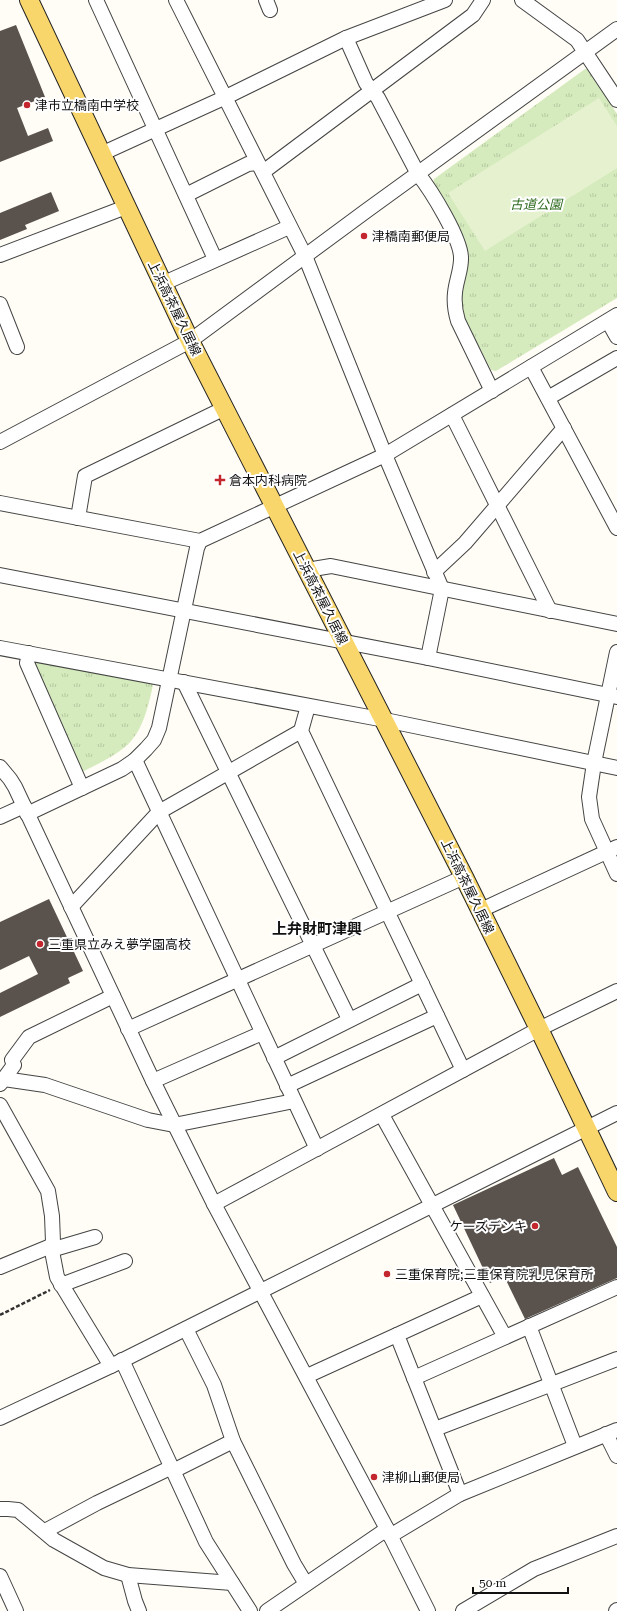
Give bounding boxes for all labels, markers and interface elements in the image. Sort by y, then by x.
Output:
place label: 津市立橋南中学校 [35,98,139,113]
marker: 津市立橋南中学校 [22,100,32,110]
park label: 古道公園 [510,197,564,212]
place label: 津橋南郵便局 [372,229,450,244]
marker: 津橋南郵便局 [359,231,369,241]
street label: 上浜高茶屋久居線 [145,258,204,358]
place label: 倉本内科病院 [229,473,307,488]
marker: 倉本内科病院 [214,474,226,486]
street label: 上浜高茶屋久居線 [290,547,351,647]
street label: 上浜高茶屋久居線 [438,836,497,936]
district label: 上弁財町津興 [272,920,362,938]
place label: 三重県立みえ夢学園高校 [48,937,191,952]
marker: 三重県立みえ夢学園高校 [35,939,45,949]
place label: ケーズデンキ [450,1219,527,1234]
marker: ケーズデンキ [530,1221,540,1231]
place label: 三重保育院;三重保育院乳児保育所 [395,1267,594,1282]
marker: 三重保育院;三重保育院乳児保育所 [382,1269,392,1279]
place label: 津柳山郵便局 [382,1470,460,1485]
marker: 津柳山郵便局 [369,1472,379,1482]
scale bar [473,1569,568,1595]
text: 50 m [479,1576,506,1590]

